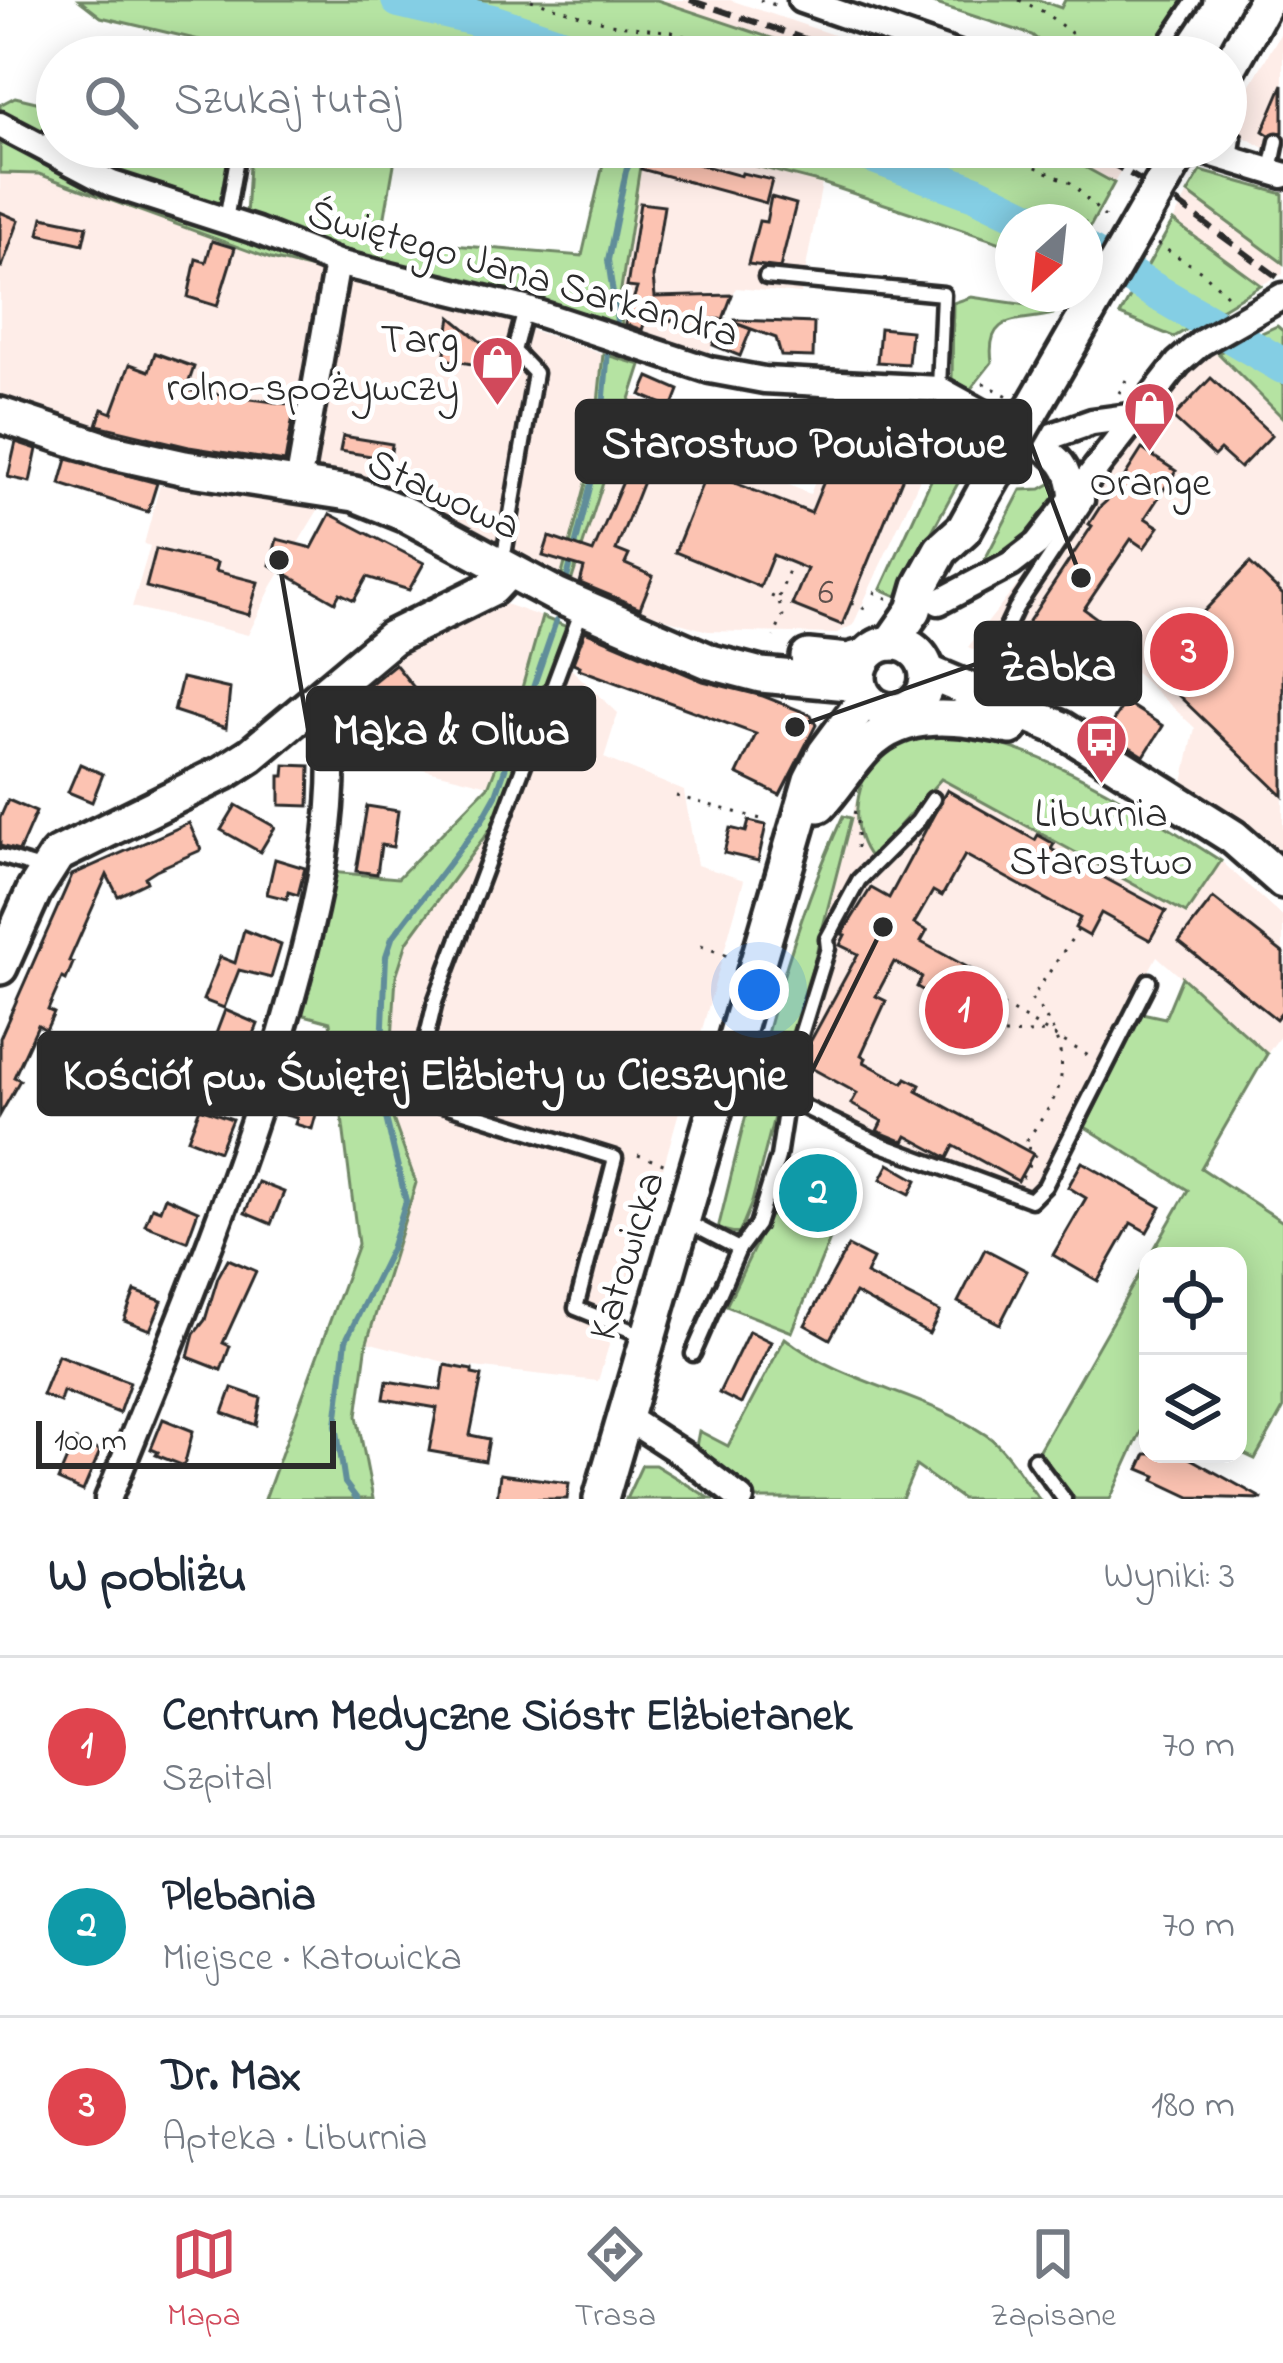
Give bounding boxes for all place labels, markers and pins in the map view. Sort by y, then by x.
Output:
place label: Targ rolno-spożywczy [166,311,459,420]
shop icon: Targ rolno-spożywczy [470,333,526,407]
shop icon: Orange [1122,380,1178,454]
callout: Starostwo Powiatowe [577,401,1030,482]
place label: Orange [1089,454,1211,515]
pin: 3 [1150,607,1228,697]
callout: Żabka [976,623,1140,704]
callout: Mąka & Oliwa [308,688,594,769]
bus stop icon: Liburnia Starostwo [1073,711,1129,785]
place label: Liburnia Starostwo [1009,785,1193,894]
pin: 1 [925,965,1003,1055]
callout: Kościół pw. Świętej Elżbiety w Cieszynie [39,1033,811,1114]
pin: 2 [779,1148,857,1238]

